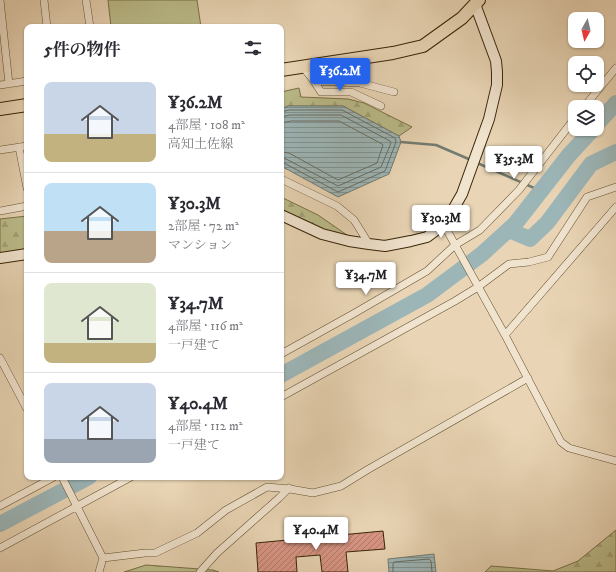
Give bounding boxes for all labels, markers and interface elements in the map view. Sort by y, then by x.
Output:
north arrow [568,12,604,48]
map controls [568,12,604,136]
icon: filters [242,37,264,59]
text: 5件の物件 [44,39,120,61]
button: locate [568,56,604,92]
pin: ¥36.2M [307,58,373,92]
text: ¥36.2M [319,63,361,79]
text: ¥36.2M [168,92,223,114]
icon: home [76,98,124,146]
button: layers [568,100,604,136]
text: 4部屋 · 108 m² [168,117,245,133]
text: 高知土佐線 [168,136,233,152]
pin: ¥35.3M [481,146,547,180]
text: ¥35.3M [494,151,534,167]
text: ¥30.3M [168,193,221,215]
icon: home [76,199,124,247]
pin: ¥30.3M [408,205,474,239]
text: ¥30.3M [421,210,461,226]
text: 2部屋 · 72 m² [168,218,239,234]
text: マンション [168,237,232,253]
pin: ¥34.7M [333,262,399,296]
text: ¥34.7M [345,267,387,283]
text: ¥34.7M [168,293,223,315]
icon: home [76,299,124,347]
text: 4部屋 · 116 m² [168,318,243,334]
text: 一戸建て [168,337,220,353]
text: ¥40.4M [168,393,228,415]
icon: home [76,399,124,447]
text: 4部屋 · 112 m² [168,418,243,434]
text: 一戸建て [168,437,220,453]
pin: ¥40.4M [283,517,349,551]
text: ¥40.4M [293,522,339,538]

